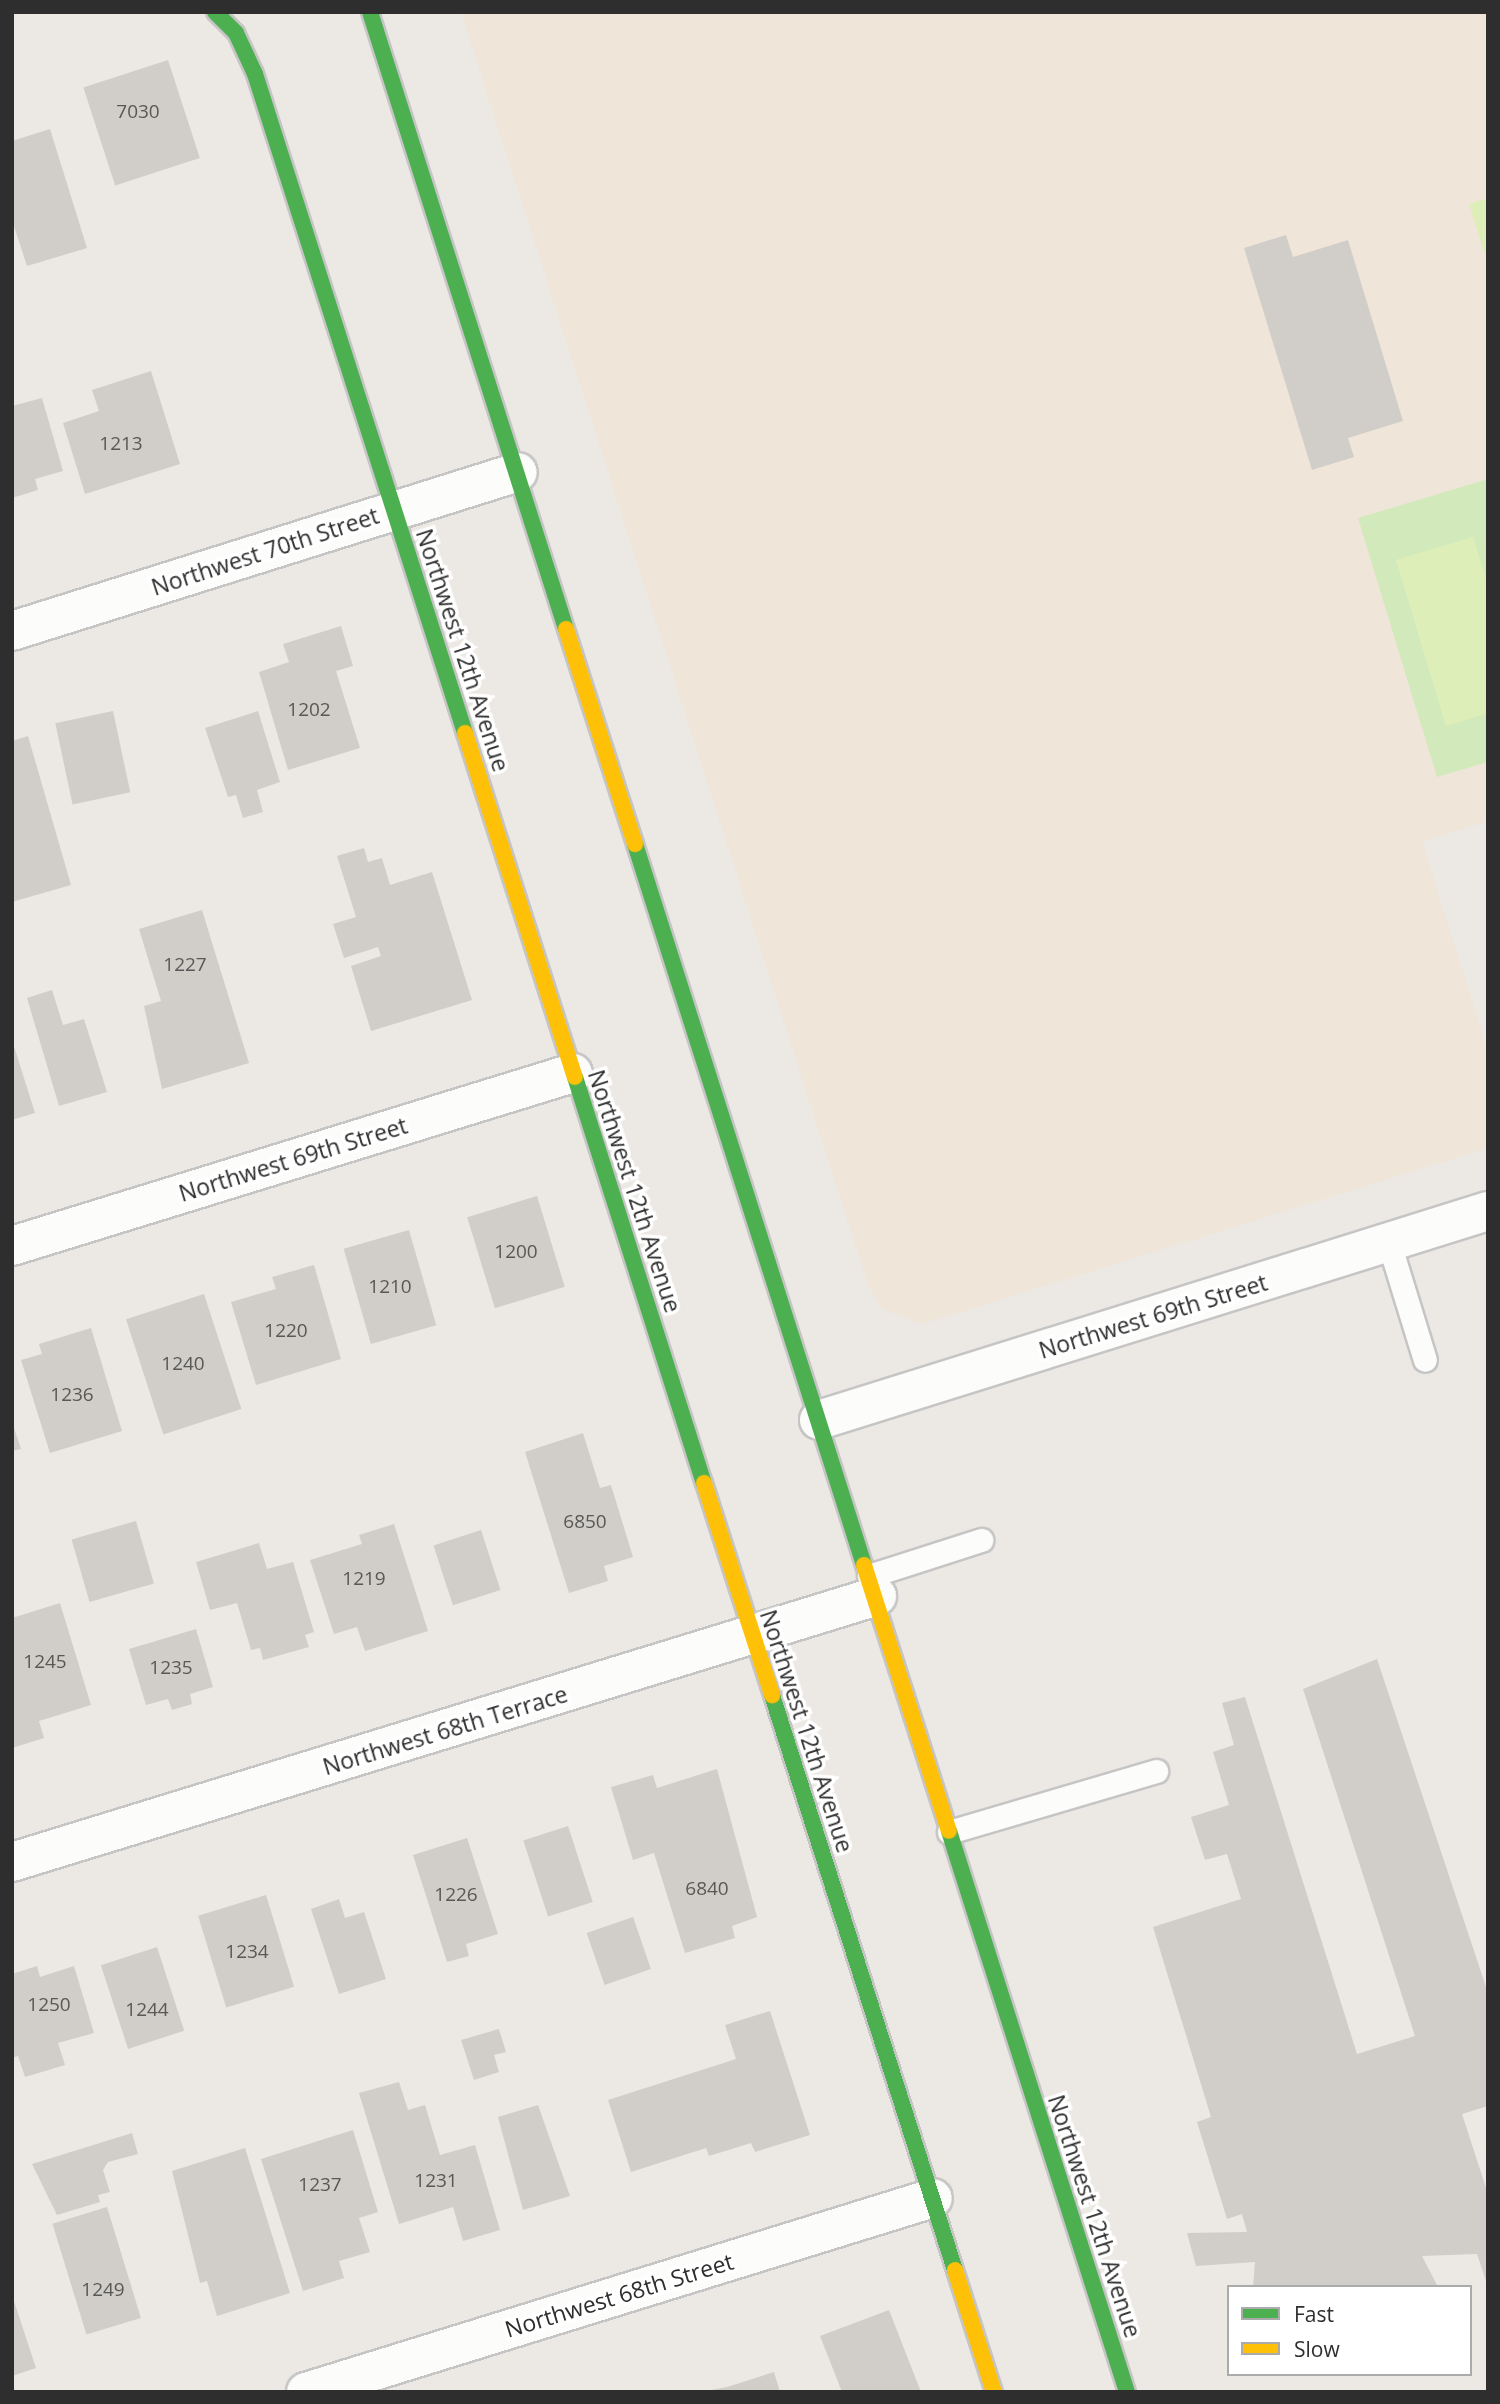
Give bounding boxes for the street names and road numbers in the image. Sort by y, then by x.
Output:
street label: Northwest 70th Street [148,501,382,601]
street label: Northwest 12th Avenue [411,525,515,775]
street label: Northwest 12th Avenue [583,1066,687,1316]
street label: Northwest 69th Street [175,1111,411,1207]
street label: Northwest 69th Street [1035,1268,1271,1364]
street label: Northwest 12th Avenue [755,1606,859,1856]
street label: Northwest 68th Terrace [319,1680,571,1780]
street label: Northwest 12th Avenue [1043,2091,1147,2341]
street label: Northwest 68th Street [501,2247,737,2343]

